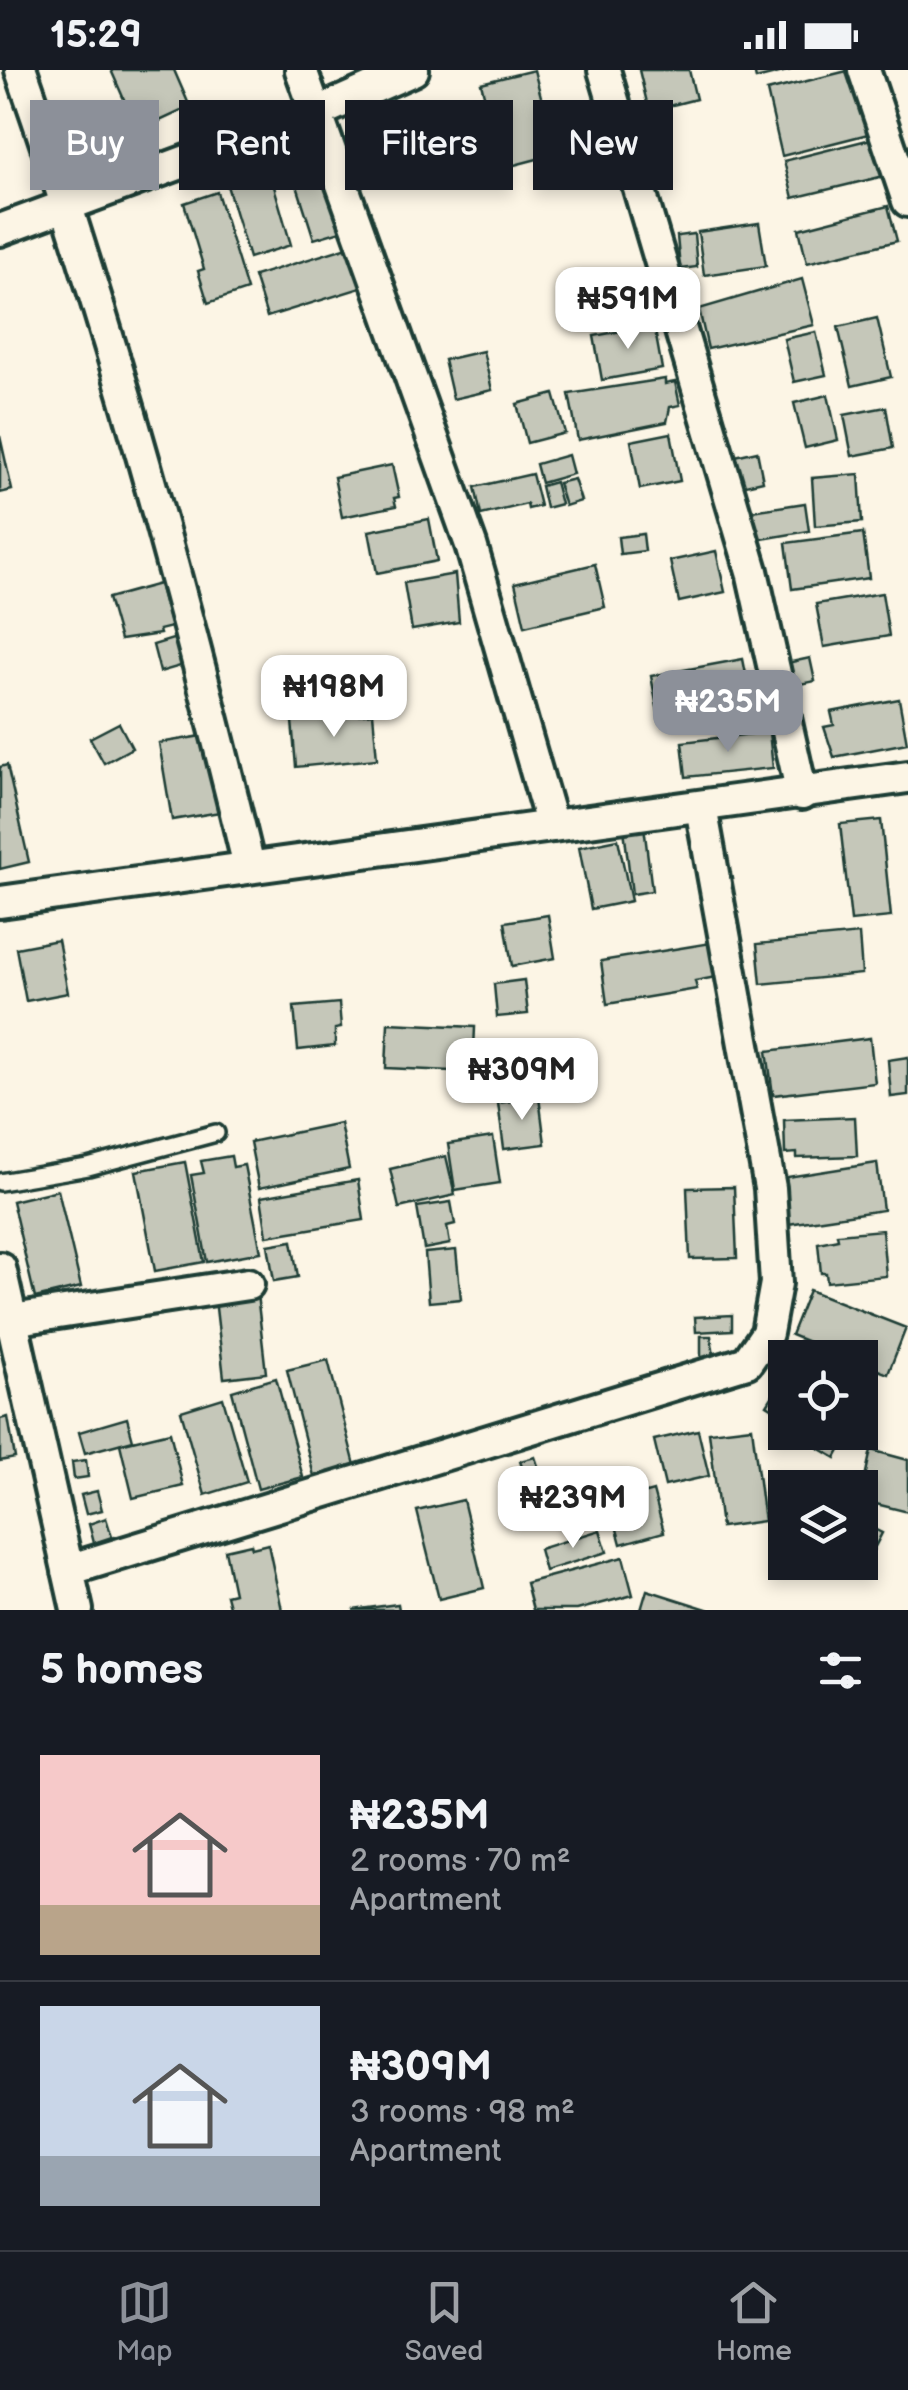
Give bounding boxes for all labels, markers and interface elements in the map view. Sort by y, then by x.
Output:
text: 15:29 [50,13,142,58]
chip: Buy [30,100,159,190]
chip: Rent [179,100,325,190]
chip: Filters [345,100,513,190]
chip: New [533,100,673,190]
pin: ₦591M [558,267,698,352]
text: ₦591M [577,280,679,319]
pin: ₦198M [264,655,404,740]
text: ₦198M [283,668,385,707]
pin: ₦235M [658,670,798,755]
text: ₦235M [675,683,781,722]
pin: ₦309M [452,1038,592,1123]
text: ₦309M [468,1051,576,1090]
map controls [768,1340,878,1580]
button: locate [768,1340,878,1450]
pin: ₦239M [503,1466,643,1551]
button: layers [768,1470,878,1580]
text: ₦239M [520,1479,626,1518]
icon: filters [813,1643,868,1698]
text: 5 homes [40,1645,203,1696]
text: ₦235M [350,1791,489,1842]
icon: home [120,1795,240,1915]
text: 2 rooms · 70 m² [350,1842,571,1881]
text: Apartment [350,1881,501,1920]
text: ₦309M [350,2042,492,2093]
icon: home [120,2046,240,2166]
text: 3 rooms · 98 m² [350,2093,575,2132]
text: Apartment [350,2132,501,2171]
tab: Map [116,2275,172,2368]
tab: Saved [405,2275,483,2368]
tab: Home [716,2275,792,2368]

